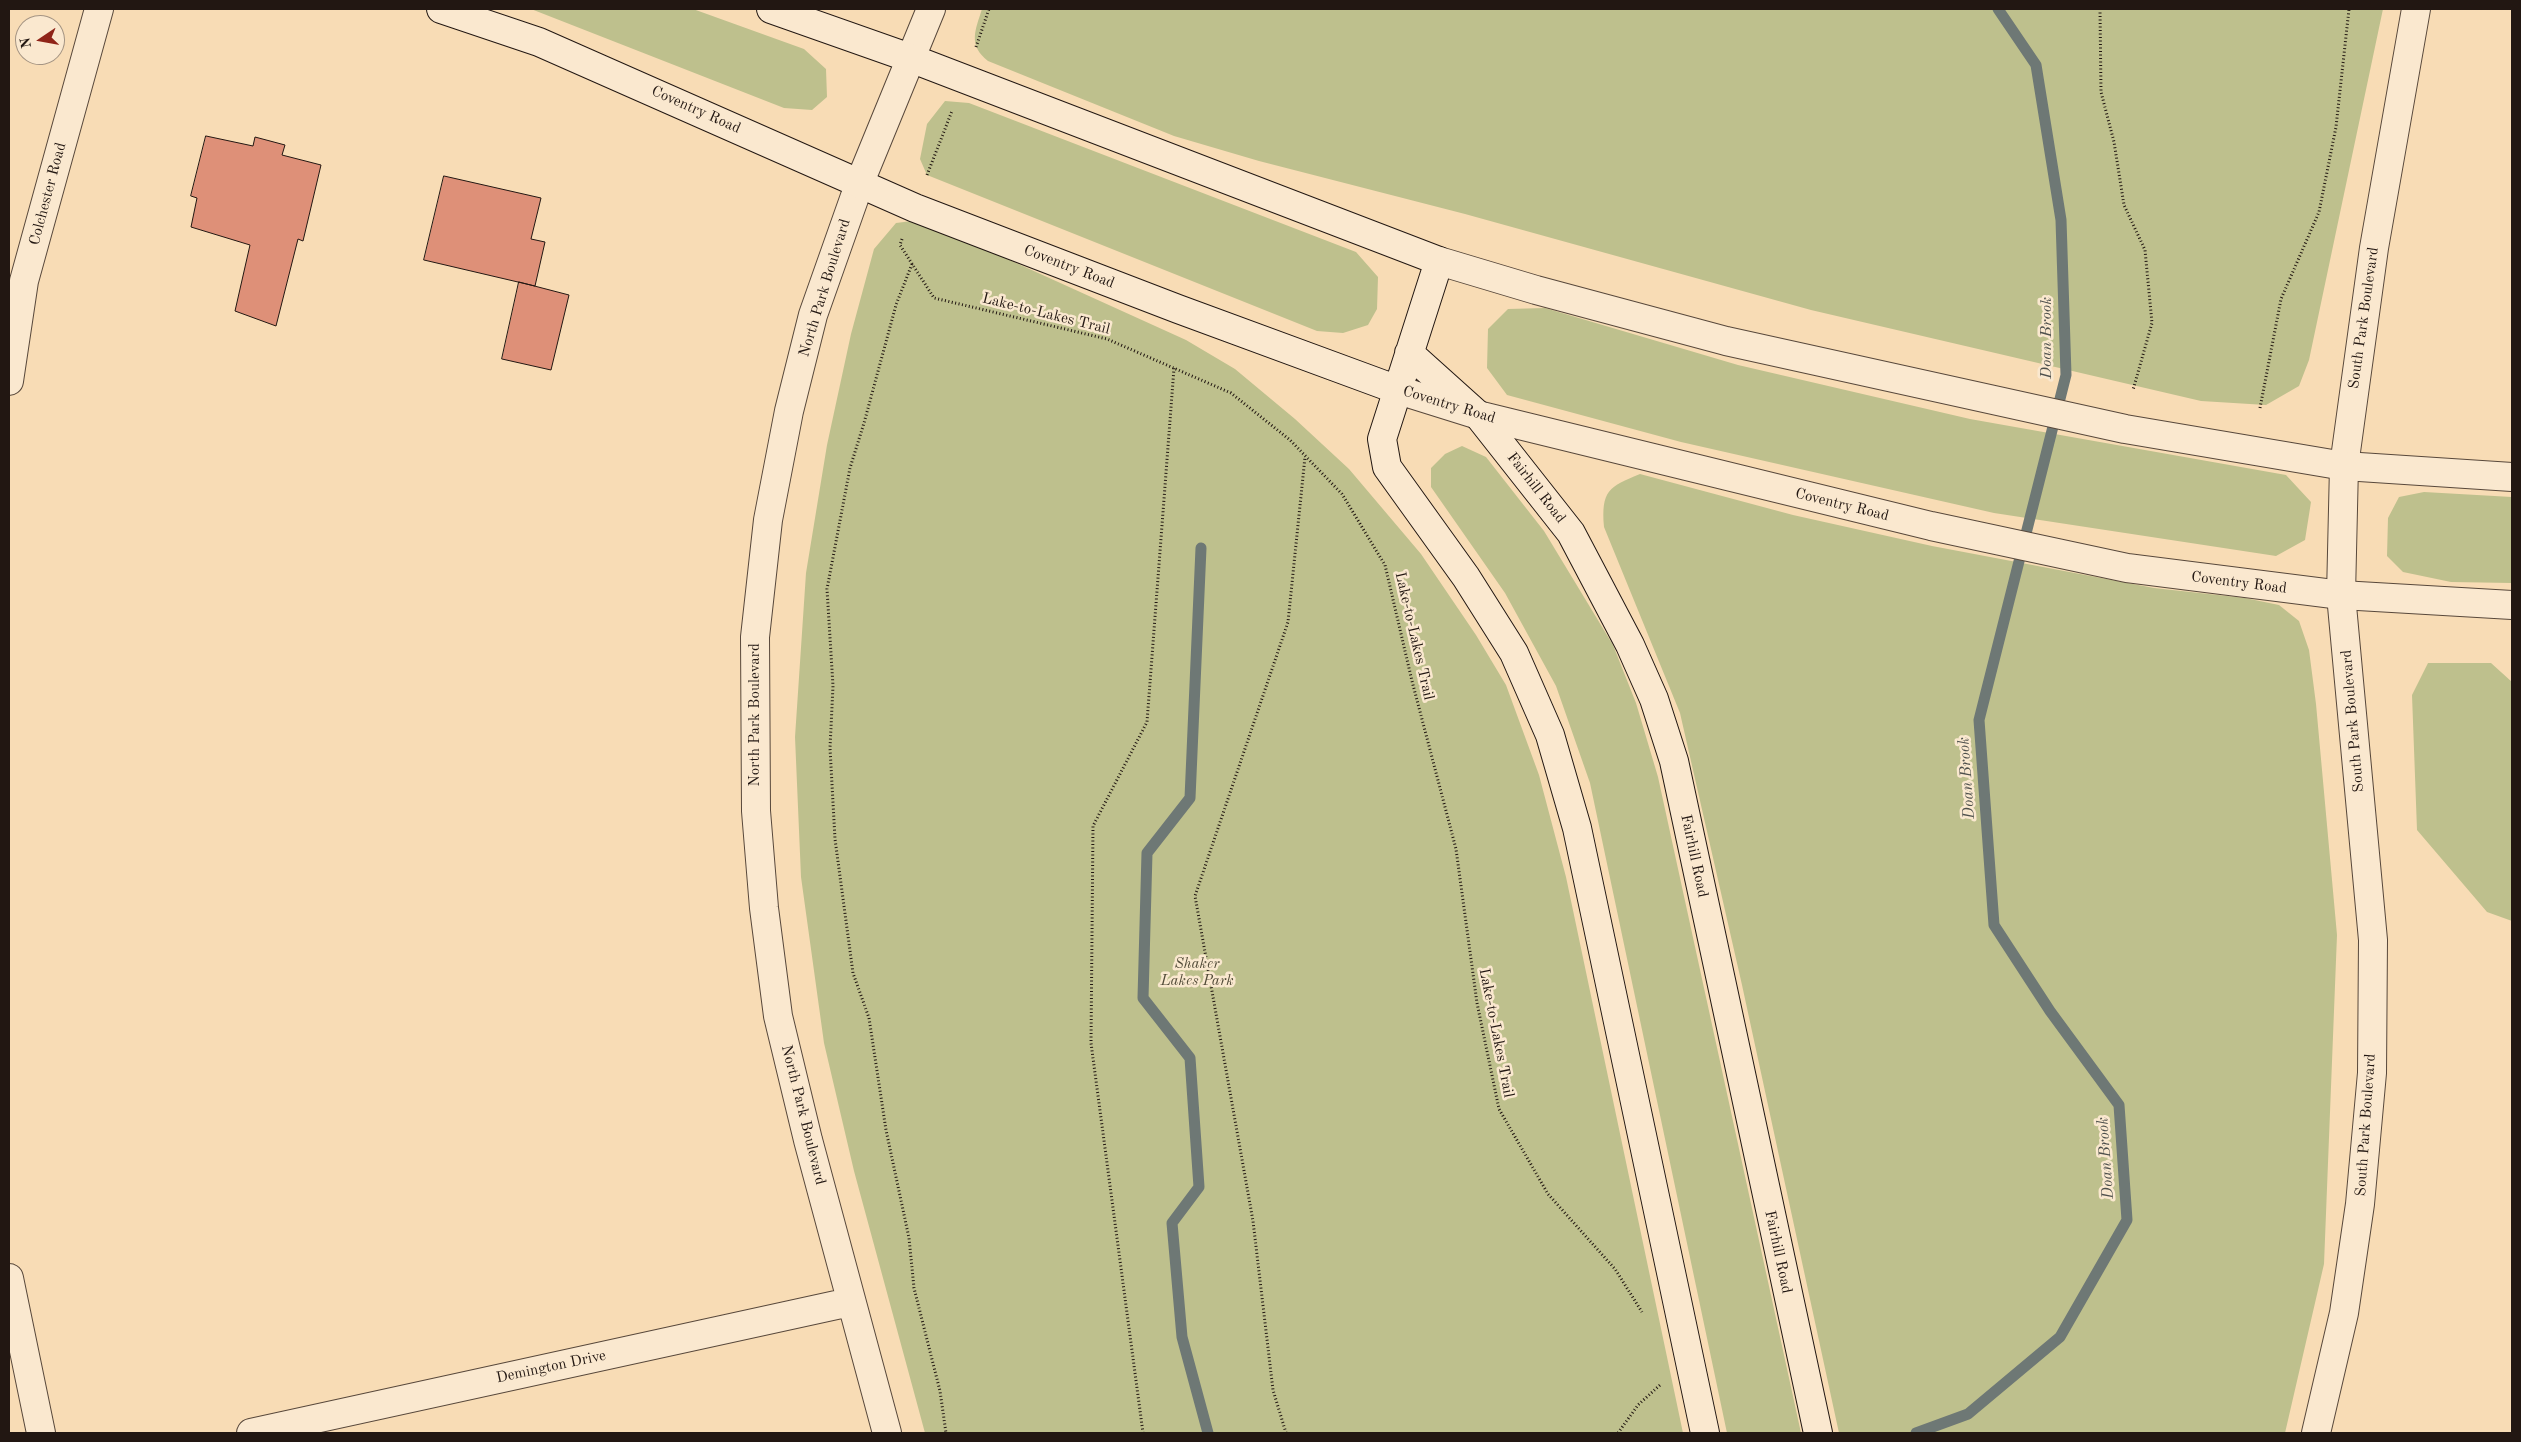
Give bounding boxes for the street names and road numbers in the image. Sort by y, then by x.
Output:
street label: Coventry Road [648,82,744,138]
street label: Colchester Road [26,141,70,247]
street label: North Park Boulevard [795,217,855,359]
street label: Coventry Road [1021,241,1117,293]
street label: South Park Boulevard [2345,246,2383,390]
street label: Lake-to-Lakes Trail [980,289,1112,339]
street label: Coventry Road [1400,382,1498,428]
street label: Fairhill Road [1503,449,1569,527]
street label: Coventry Road [1793,485,1891,525]
street label: Coventry Road [2190,568,2288,598]
street label: Lake-to-Lakes Trail [1390,570,1438,702]
street label: North Park Boulevard [746,643,764,787]
street label: South Park Boulevard [2338,649,2368,793]
street label: Fairhill Road [1676,813,1712,899]
street label: Lake-to-Lakes Trail [1475,967,1517,1099]
street label: North Park Boulevard [777,1043,829,1187]
street label: South Park Boulevard [2352,1053,2380,1197]
street label: Fairhill Road [1760,1209,1796,1295]
street label: Demington Drive [494,1347,608,1387]

